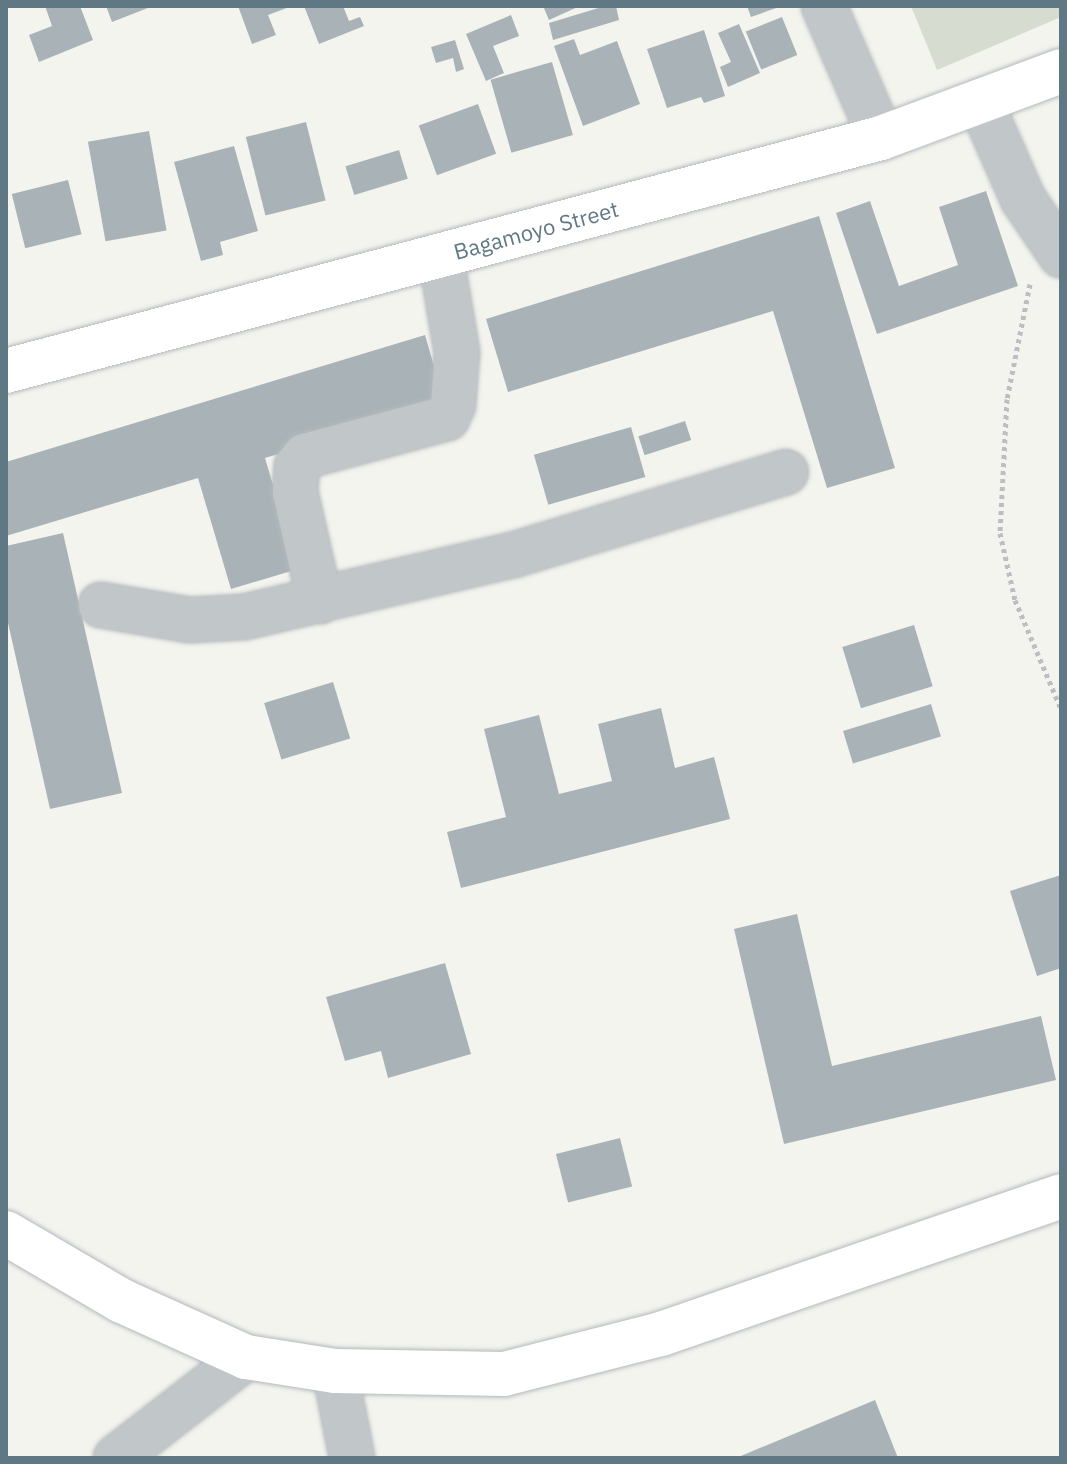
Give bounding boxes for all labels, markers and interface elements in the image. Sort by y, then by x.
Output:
street label: Bagamoyo Street [451,195,621,265]

